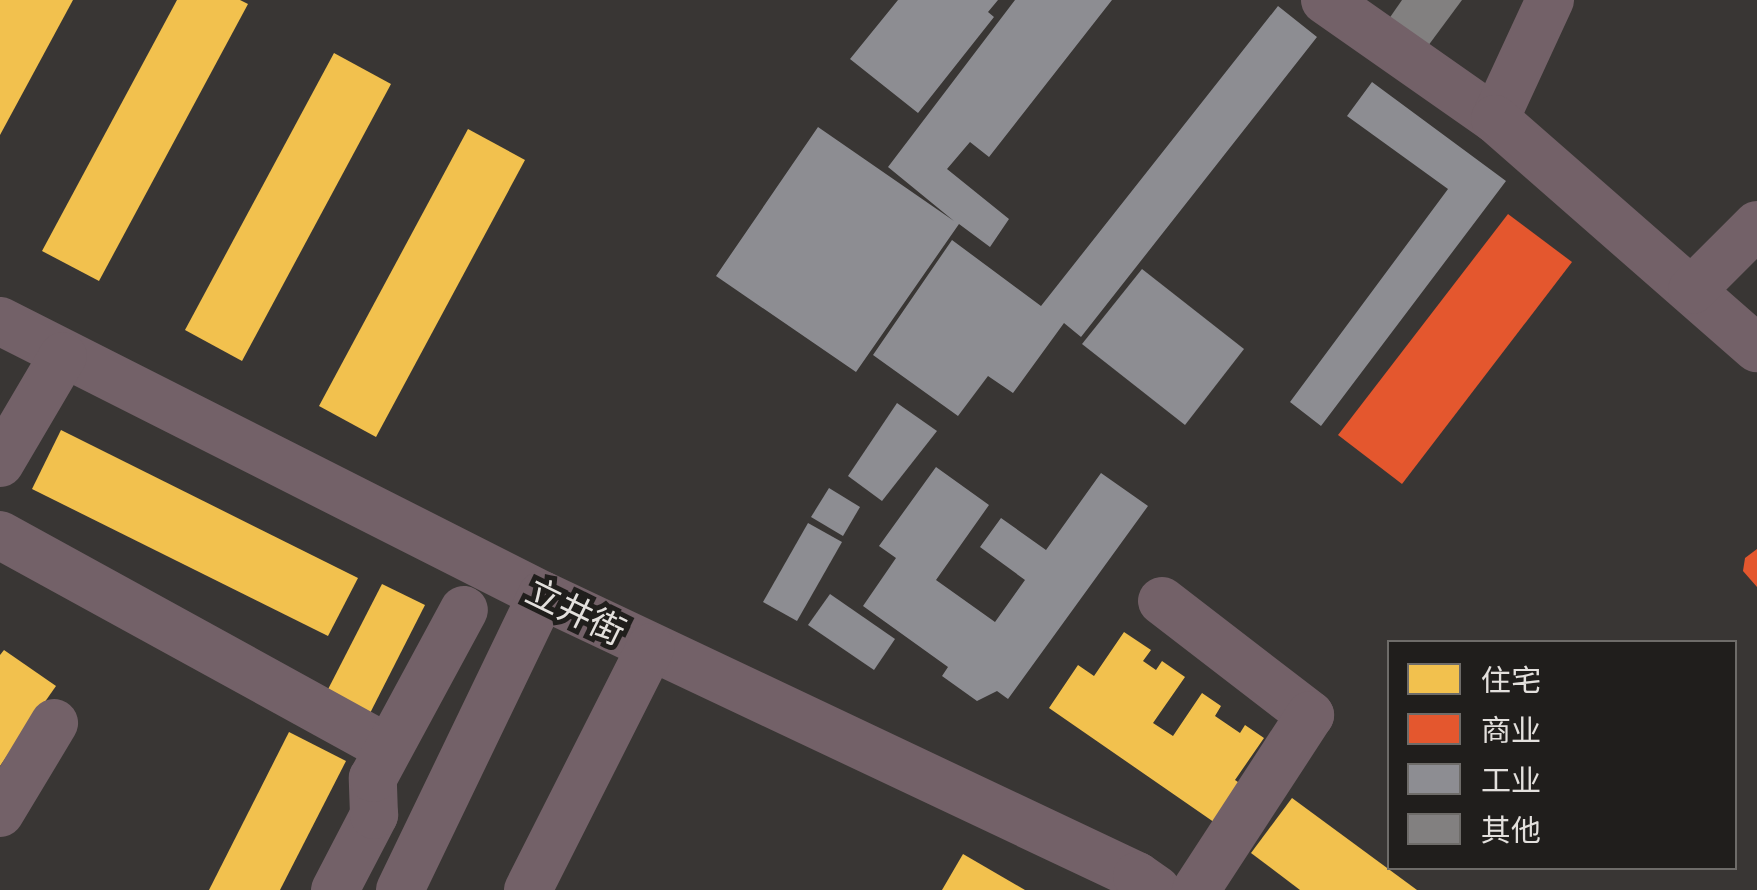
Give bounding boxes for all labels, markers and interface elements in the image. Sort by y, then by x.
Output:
street label: 立井街 [520,569,632,653]
legend [1387,640,1737,870]
text: 住宅 [1481,657,1541,703]
text: 商业 [1481,707,1541,753]
text: 工业 [1481,757,1541,803]
text: 其他 [1481,807,1541,853]

